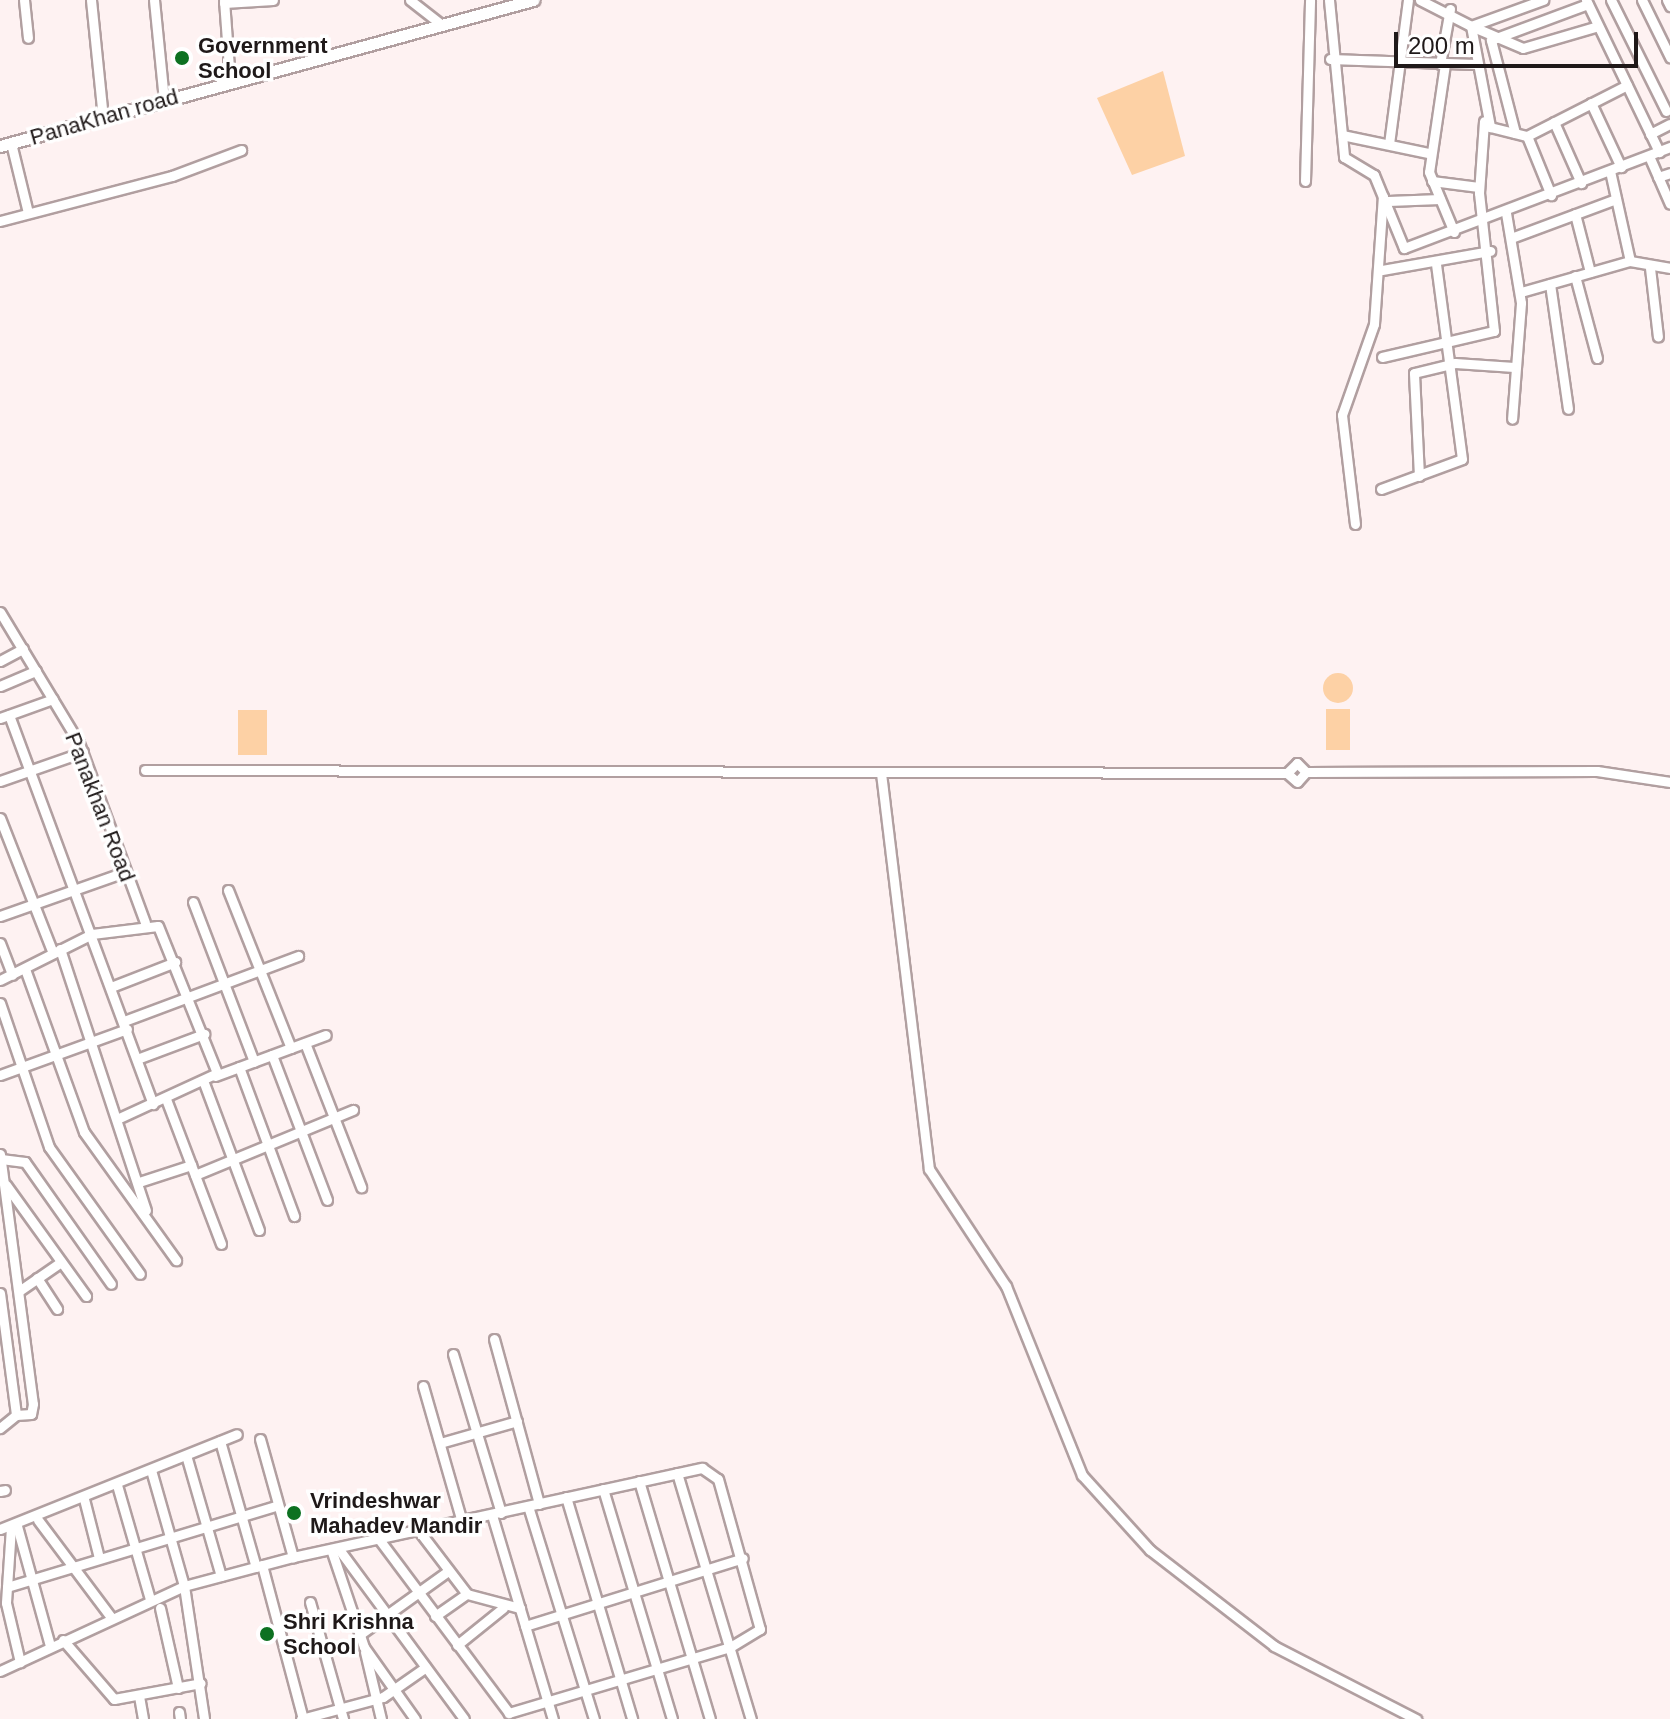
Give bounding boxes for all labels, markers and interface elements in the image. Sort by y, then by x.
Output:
scale bar [1398,16,1642,66]
place label: Government School [198,32,328,84]
text: 200 m [1408,32,1475,59]
marker: Government School [173,49,191,67]
street label: PanaKhan road [27,83,181,151]
street label: Panakhan Road [59,729,141,885]
place label: Vrindeshwar Mahadev Mandir [310,1487,482,1538]
marker: Vrindeshwar Mahadev Mandir [285,1504,303,1522]
place label: Shri Krishna School [283,1608,414,1660]
marker: Shri Krishna School [258,1625,276,1643]

